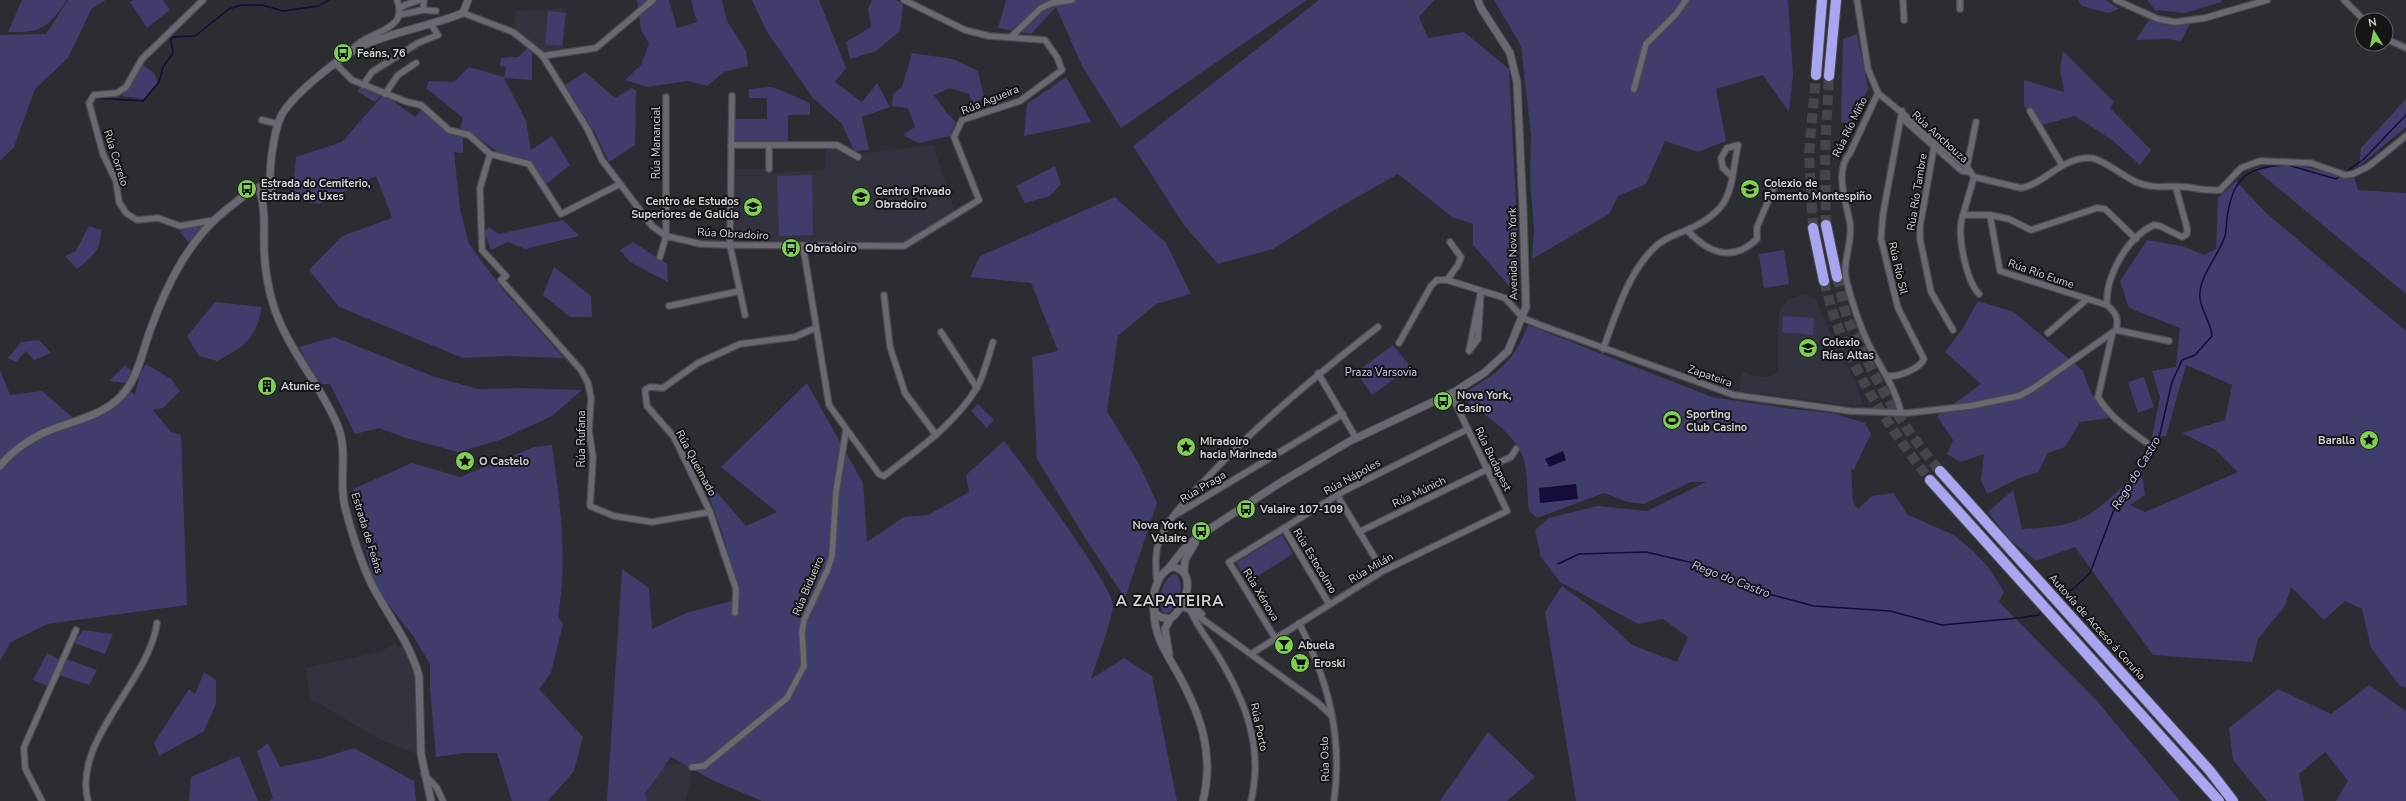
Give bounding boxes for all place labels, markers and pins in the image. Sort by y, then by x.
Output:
bus stop icon: Feáns, 76 [332,42,354,64]
place label: Feáns, 76 [357,46,406,61]
place label: Estrada do Cemiterio, Estrada de Uxes [261,176,371,204]
place label: Colexio de Fomento Montespiño [1764,176,1872,204]
bus stop icon: Estrada do Cemiterio, Estrada de Uxes [236,178,258,200]
school or university icon: Colexio de Fomento Montespiño [1739,178,1761,200]
place label: Centro Privado Obradoiro [875,184,951,212]
school or university icon: Centro Privado Obradoiro [850,186,872,208]
place label: Centro de Estudos Superiores de Galicia [631,194,739,222]
school or university icon: Centro de Estudos Superiores de Galicia [742,196,764,218]
bus stop icon: Obradoiro [780,237,802,259]
place label: Obradoiro [805,241,857,256]
place label: Colexio Rías Altas [1822,335,1874,363]
school or university icon: Colexio Rías Altas [1797,337,1819,359]
building icon: Atunice [256,375,278,397]
place label: Atunice [281,379,320,394]
place label: Nova York, Casino [1457,388,1512,416]
bus stop icon: Nova York, Casino [1432,390,1454,412]
place label: Sporting Club Casino [1686,407,1747,435]
sports icon: Sporting Club Casino [1661,409,1683,431]
place icon: Baralla [2358,429,2380,451]
place label: Baralla [2318,433,2355,448]
place label: Miradoiro hacia Marineda [1200,434,1277,462]
place icon: Miradoiro hacia Marineda [1175,436,1197,458]
place icon: O Castelo [454,450,476,472]
place label: O Castelo [479,454,529,469]
bus stop icon: Valaire 107-109 [1235,498,1257,520]
place label: Valaire 107-109 [1259,502,1343,517]
place label: Nova York, Valaire [1133,518,1187,546]
bus stop icon: Nova York, Valaire [1190,520,1212,542]
bar icon: Abuela [1273,634,1295,656]
place label: Abuela [1298,638,1335,653]
supermarket icon: Eroski [1289,652,1311,674]
place label: Eroski [1314,656,1345,671]

